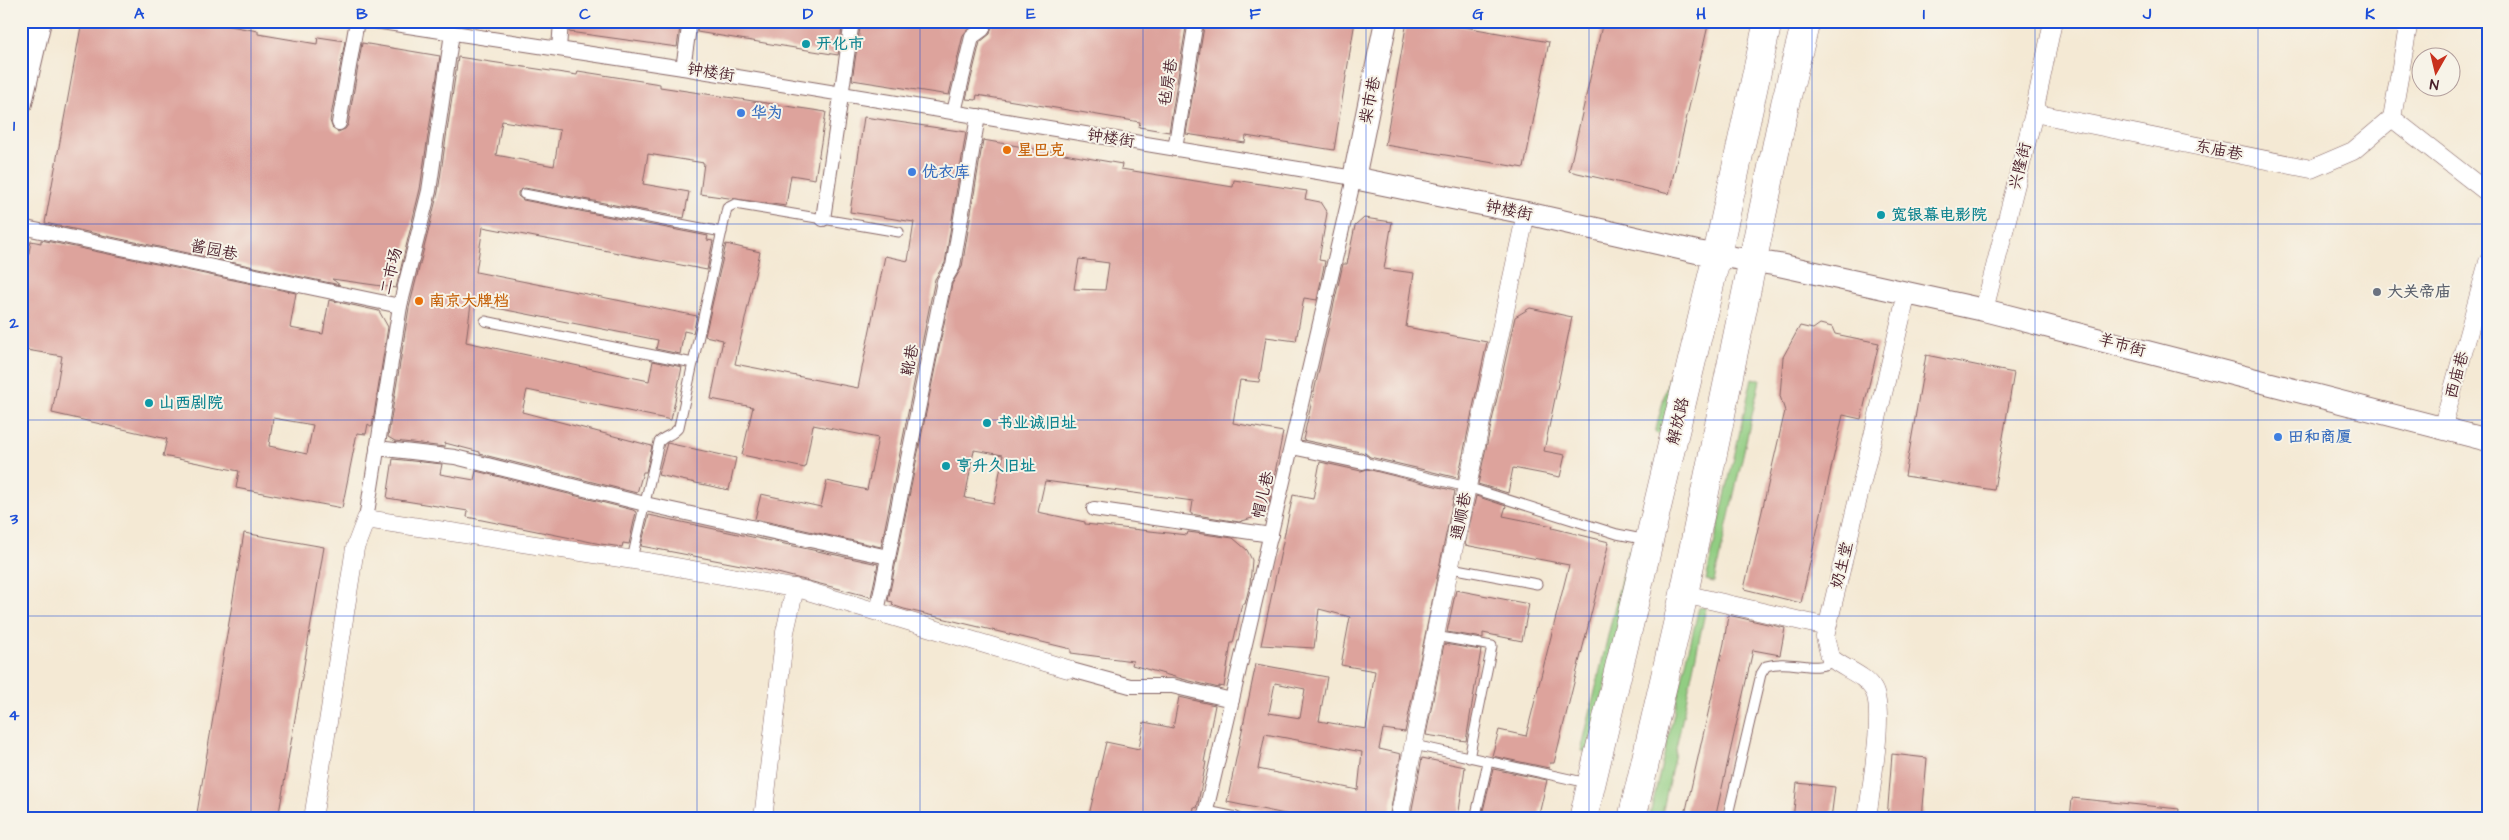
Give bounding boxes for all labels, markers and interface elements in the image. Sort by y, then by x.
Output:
text: A [134,3,145,25]
text: B [356,3,368,25]
text: C [579,3,591,25]
text: D [803,3,814,25]
text: E [1026,3,1036,25]
text: F [1249,3,1261,25]
text: G [1472,3,1484,25]
text: H [1696,3,1706,25]
text: I [1923,3,1925,25]
text: J [2142,3,2152,25]
text: K [2365,3,2375,25]
place label: 开化市 [816,33,864,55]
marker: 开化市 [800,38,812,50]
north arrow [2412,48,2462,98]
street label: 钟楼街 [686,57,736,87]
street label: 毡房巷 [1153,57,1183,107]
text: N [2428,73,2440,94]
street label: 柴市巷 [1354,74,1386,126]
place label: 华为 [751,102,783,124]
marker: 华为 [735,107,747,119]
text: 1 [13,115,16,137]
street label: 钟楼街 [1086,123,1136,153]
street label: 东庙巷 [2193,135,2245,165]
place label: 星巴克 [1017,139,1065,161]
street label: 兴隆街 [2004,140,2036,192]
marker: 星巴克 [1001,144,1013,156]
place label: 优衣库 [922,161,970,183]
marker: 优衣库 [906,166,918,178]
street label: 钟楼街 [1483,194,1535,226]
place label: 宽银幕电影院 [1891,204,1987,226]
marker: 宽银幕电影院 [1875,209,1887,221]
street label: 酱园巷 [188,234,240,266]
street label: 二市场 [375,245,407,297]
place label: 大关帝庙 [2387,281,2451,303]
marker: 大关帝庙 [2371,286,2383,298]
place label: 南京大牌档 [429,290,509,312]
marker: 南京大牌档 [413,295,425,307]
text: 2 [8,312,19,334]
street label: 羊市街 [2096,328,2148,362]
street label: 靴巷 [896,342,924,378]
street label: 西庙巷 [2440,349,2474,401]
place label: 山西剧院 [159,392,223,414]
street label: 解放路 [1662,395,1694,447]
marker: 山西剧院 [143,397,155,409]
place label: 书业诚旧址 [997,412,1077,434]
marker: 书业诚旧址 [981,417,993,429]
place label: 田和商厦 [2288,426,2352,448]
marker: 田和商厦 [2272,431,2284,443]
place label: 亨升久旧址 [956,455,1036,477]
marker: 亨升久旧址 [940,460,952,472]
street label: 帽儿巷 [1247,469,1279,521]
street label: 通顺巷 [1446,490,1476,542]
text: 3 [9,508,19,530]
street label: 奶生堂 [1826,539,1858,591]
text: 4 [9,704,20,726]

